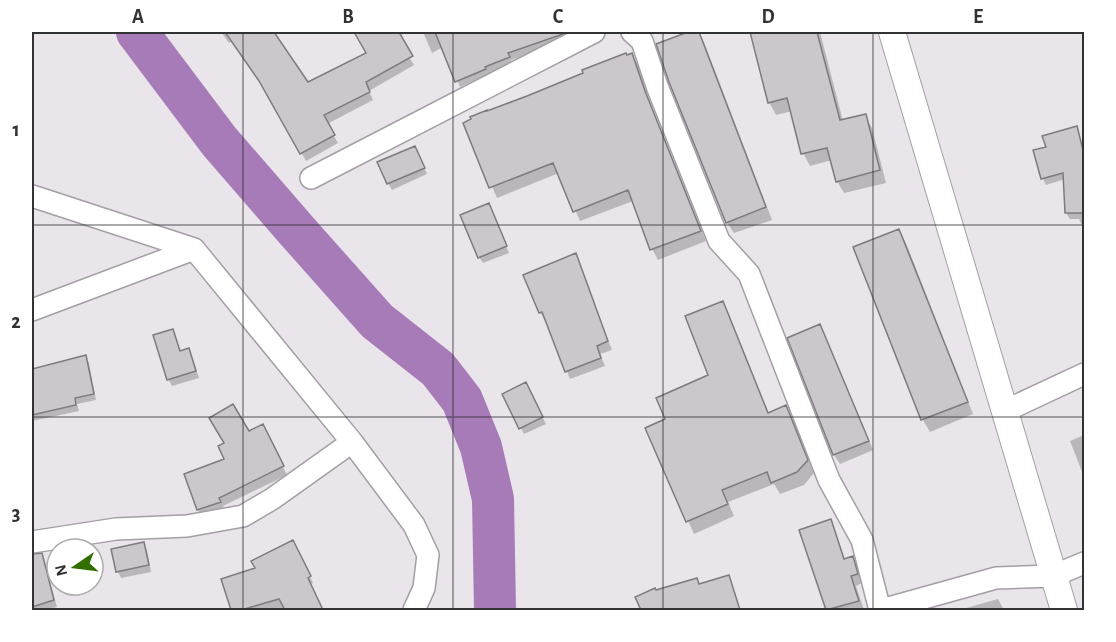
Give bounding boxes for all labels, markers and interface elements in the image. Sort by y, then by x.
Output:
text: A [132,7,144,27]
text: B [342,7,354,27]
text: C [553,7,564,27]
text: D [761,7,775,27]
text: E [973,7,983,27]
text: 1 [12,120,20,140]
text: 2 [11,312,21,332]
text: 3 [12,504,20,524]
north arrow [45,537,105,597]
text: N [52,563,71,578]

